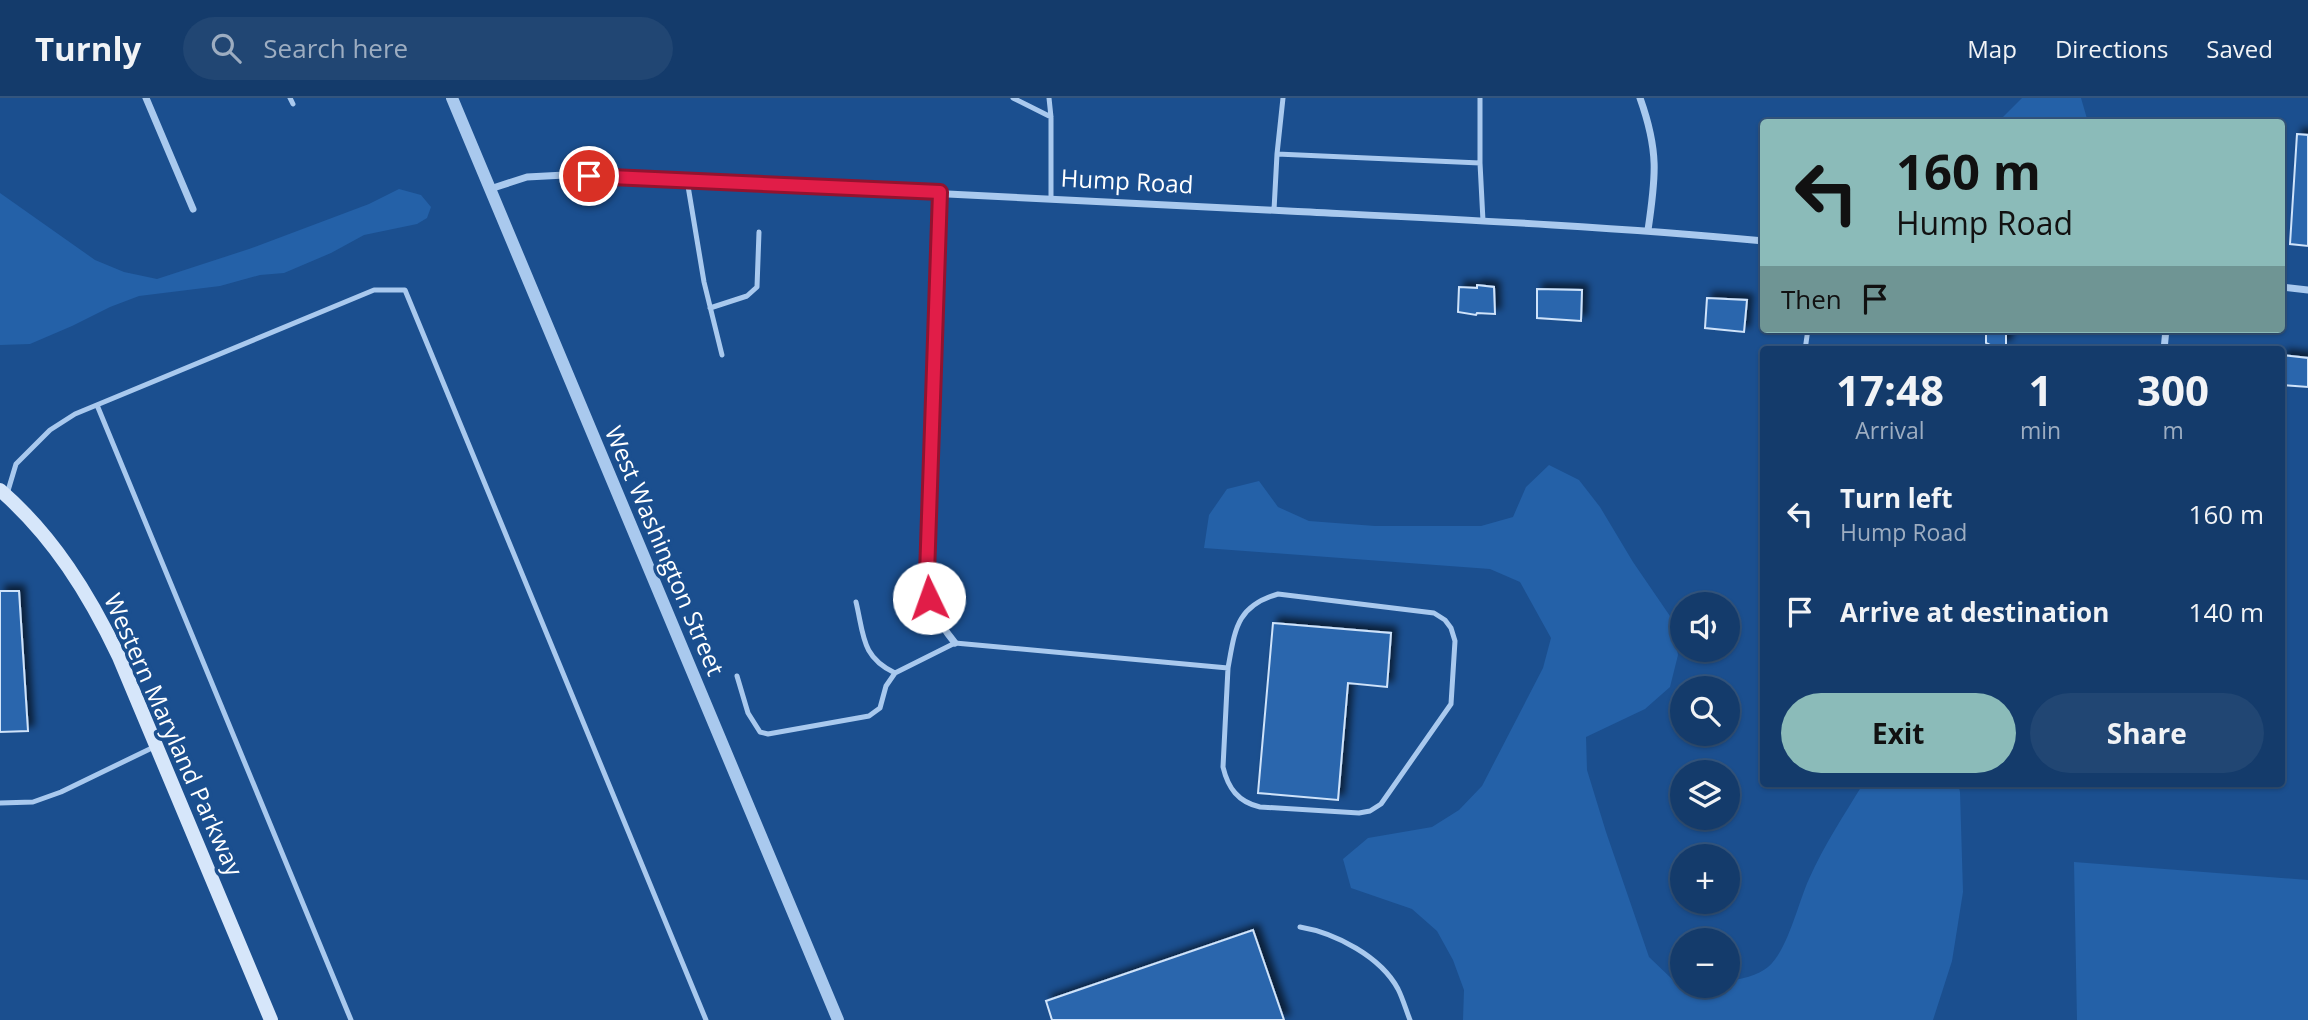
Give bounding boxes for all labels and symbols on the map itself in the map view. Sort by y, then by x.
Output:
pin [559,146,619,206]
street label: Hump Road [1060,161,1194,200]
street label: West Washington Street [598,420,733,680]
position arrow [892,561,966,635]
street label: Western Maryland Parkway [97,588,252,882]

